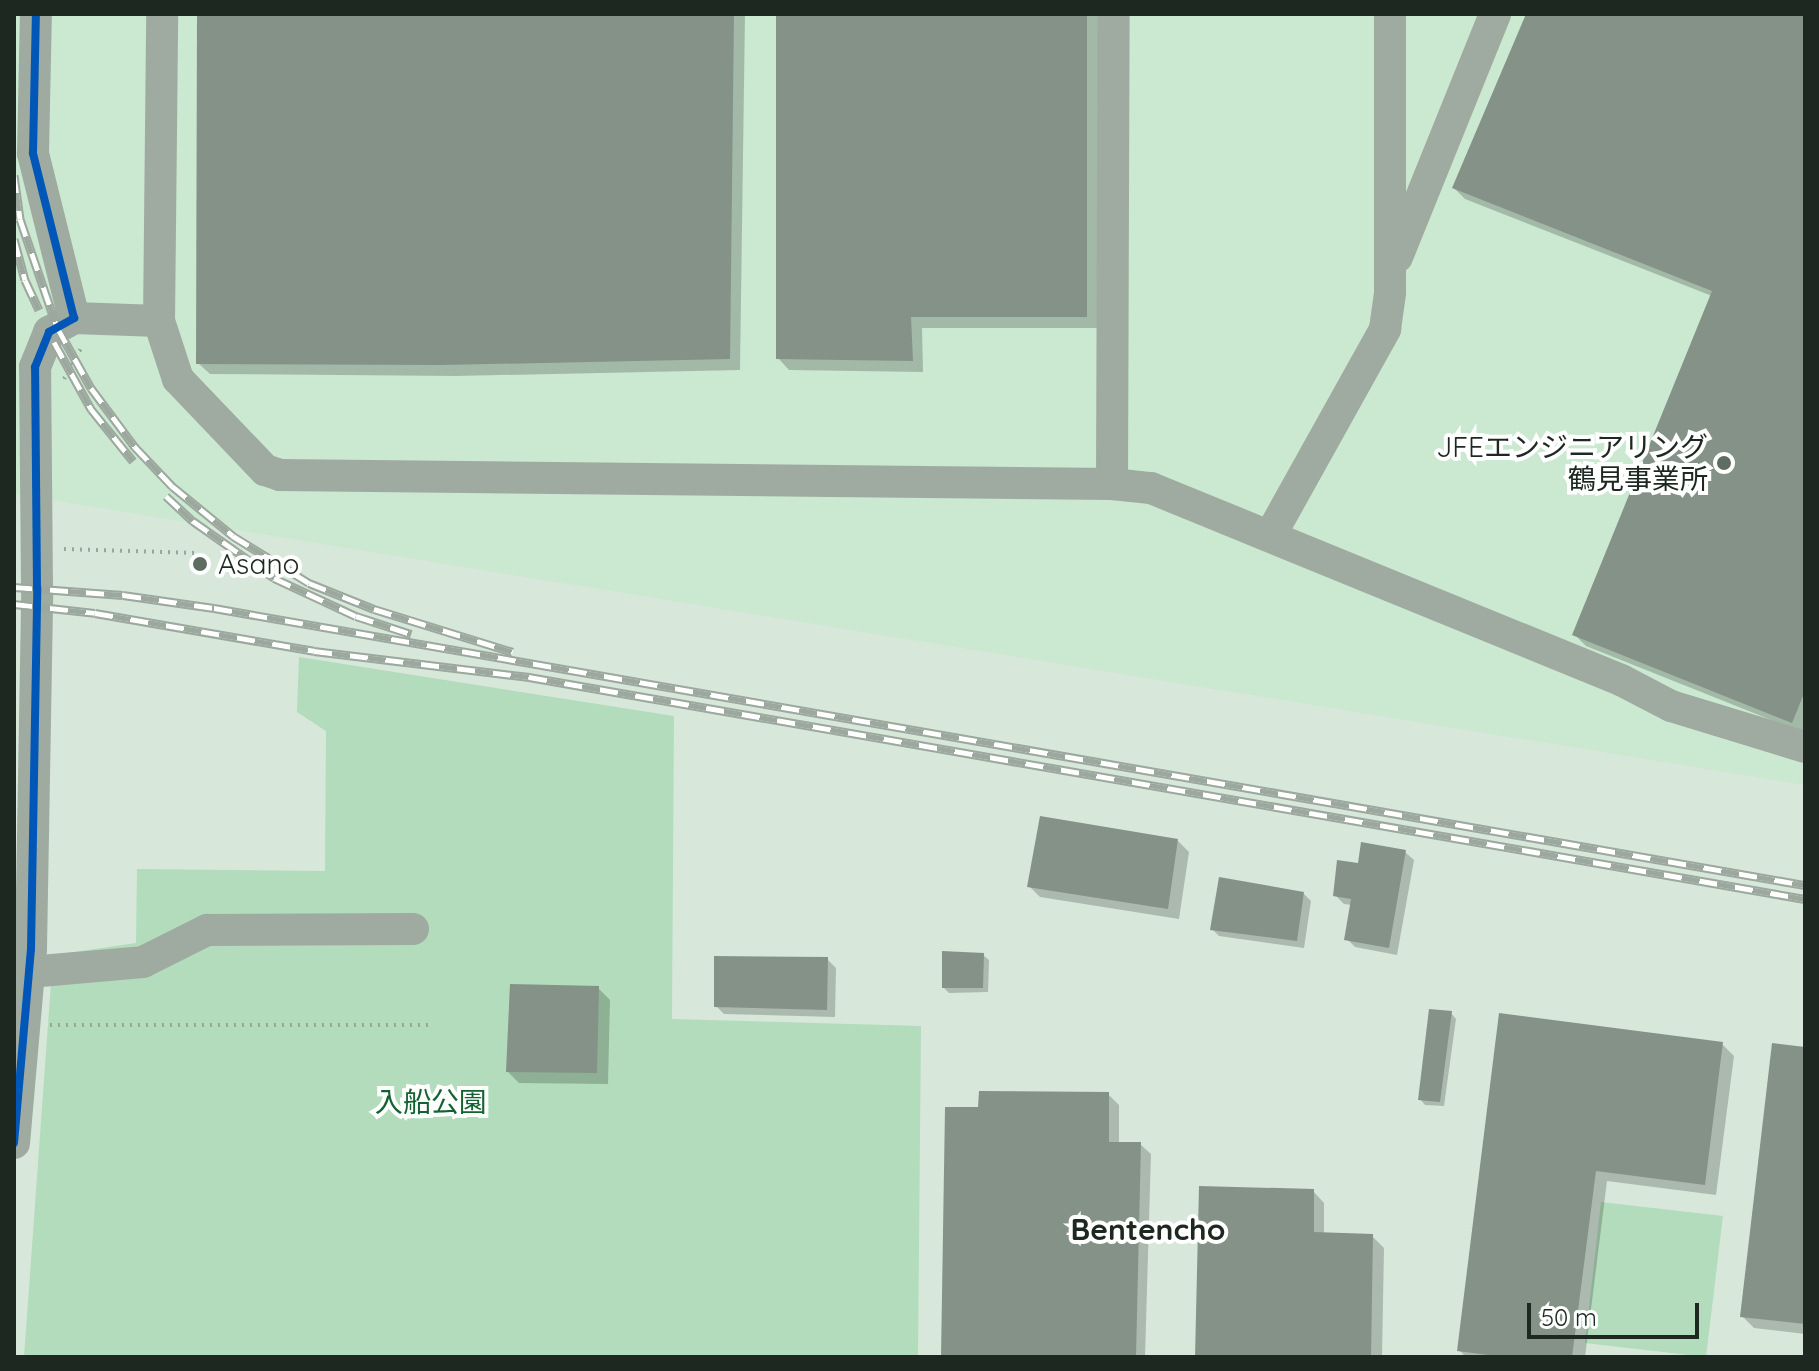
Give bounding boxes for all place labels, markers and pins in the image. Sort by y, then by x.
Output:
place label: JFEエンジニアリング 鶴見事業所 [1436,430,1708,496]
marker: JFEエンジニアリング 鶴見事業所 [1715,454,1733,472]
place label: Asano [218,547,300,581]
marker: Asano [189,553,211,575]

